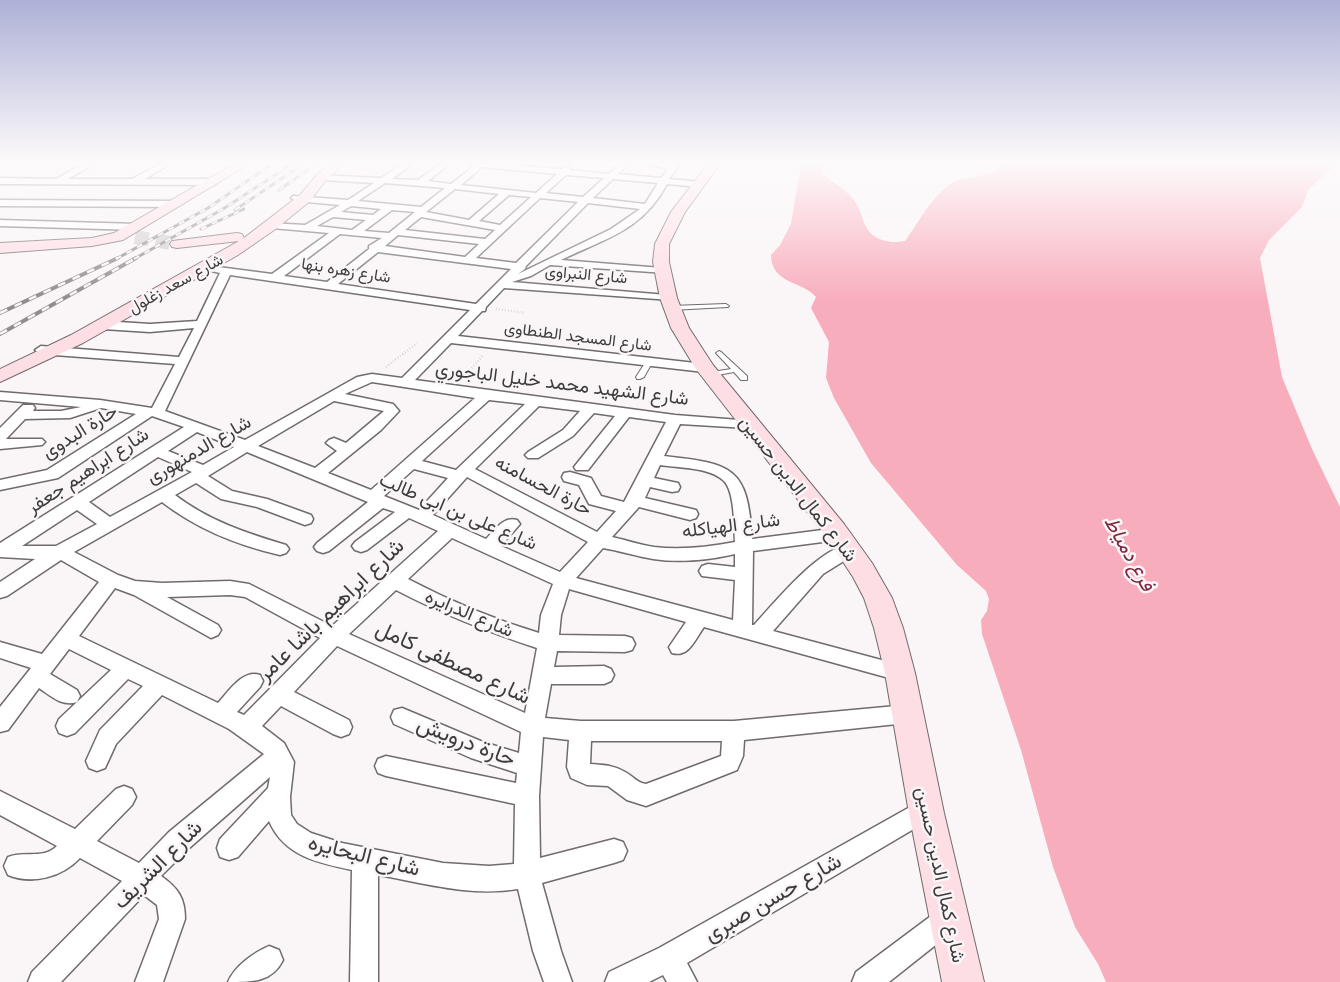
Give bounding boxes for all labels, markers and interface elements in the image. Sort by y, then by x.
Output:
street label: شارع سعد زغلول [125,250,227,318]
street label: شارع زهره بنها [300,254,392,288]
street label: شارع النبراوى [544,262,628,288]
street label: شارع المسجد الطنطاوى [503,318,653,356]
street label: شارع الشهيد محمد خليل الباجوري [434,357,690,411]
street label: حارة البدوى [38,400,122,464]
street label: شارع الدمنهورى [143,411,255,489]
street label: شارع كمال الدين حسين [734,411,862,567]
street label: شارع ابراهيم جعفر [23,423,153,519]
street label: حارة الحسامنه [491,451,595,521]
street label: شارع على بن ابى طالب [376,468,540,556]
street label: شارع الهياكله [681,509,781,543]
water label: فرع دمياط [1099,512,1159,596]
street label: شارع ابراهيم باشا عامر [252,533,410,687]
street label: شارع الدرايره [421,585,517,643]
street label: شارع مصطفى كامل [371,616,535,710]
street label: حارة درويش [413,711,519,773]
street label: شارع كمال الدين حسين [910,785,970,965]
street label: شارع الشريف [108,815,208,915]
street label: شارع البحايره [305,829,423,883]
street label: شارع حسن صبرى [700,848,846,948]

